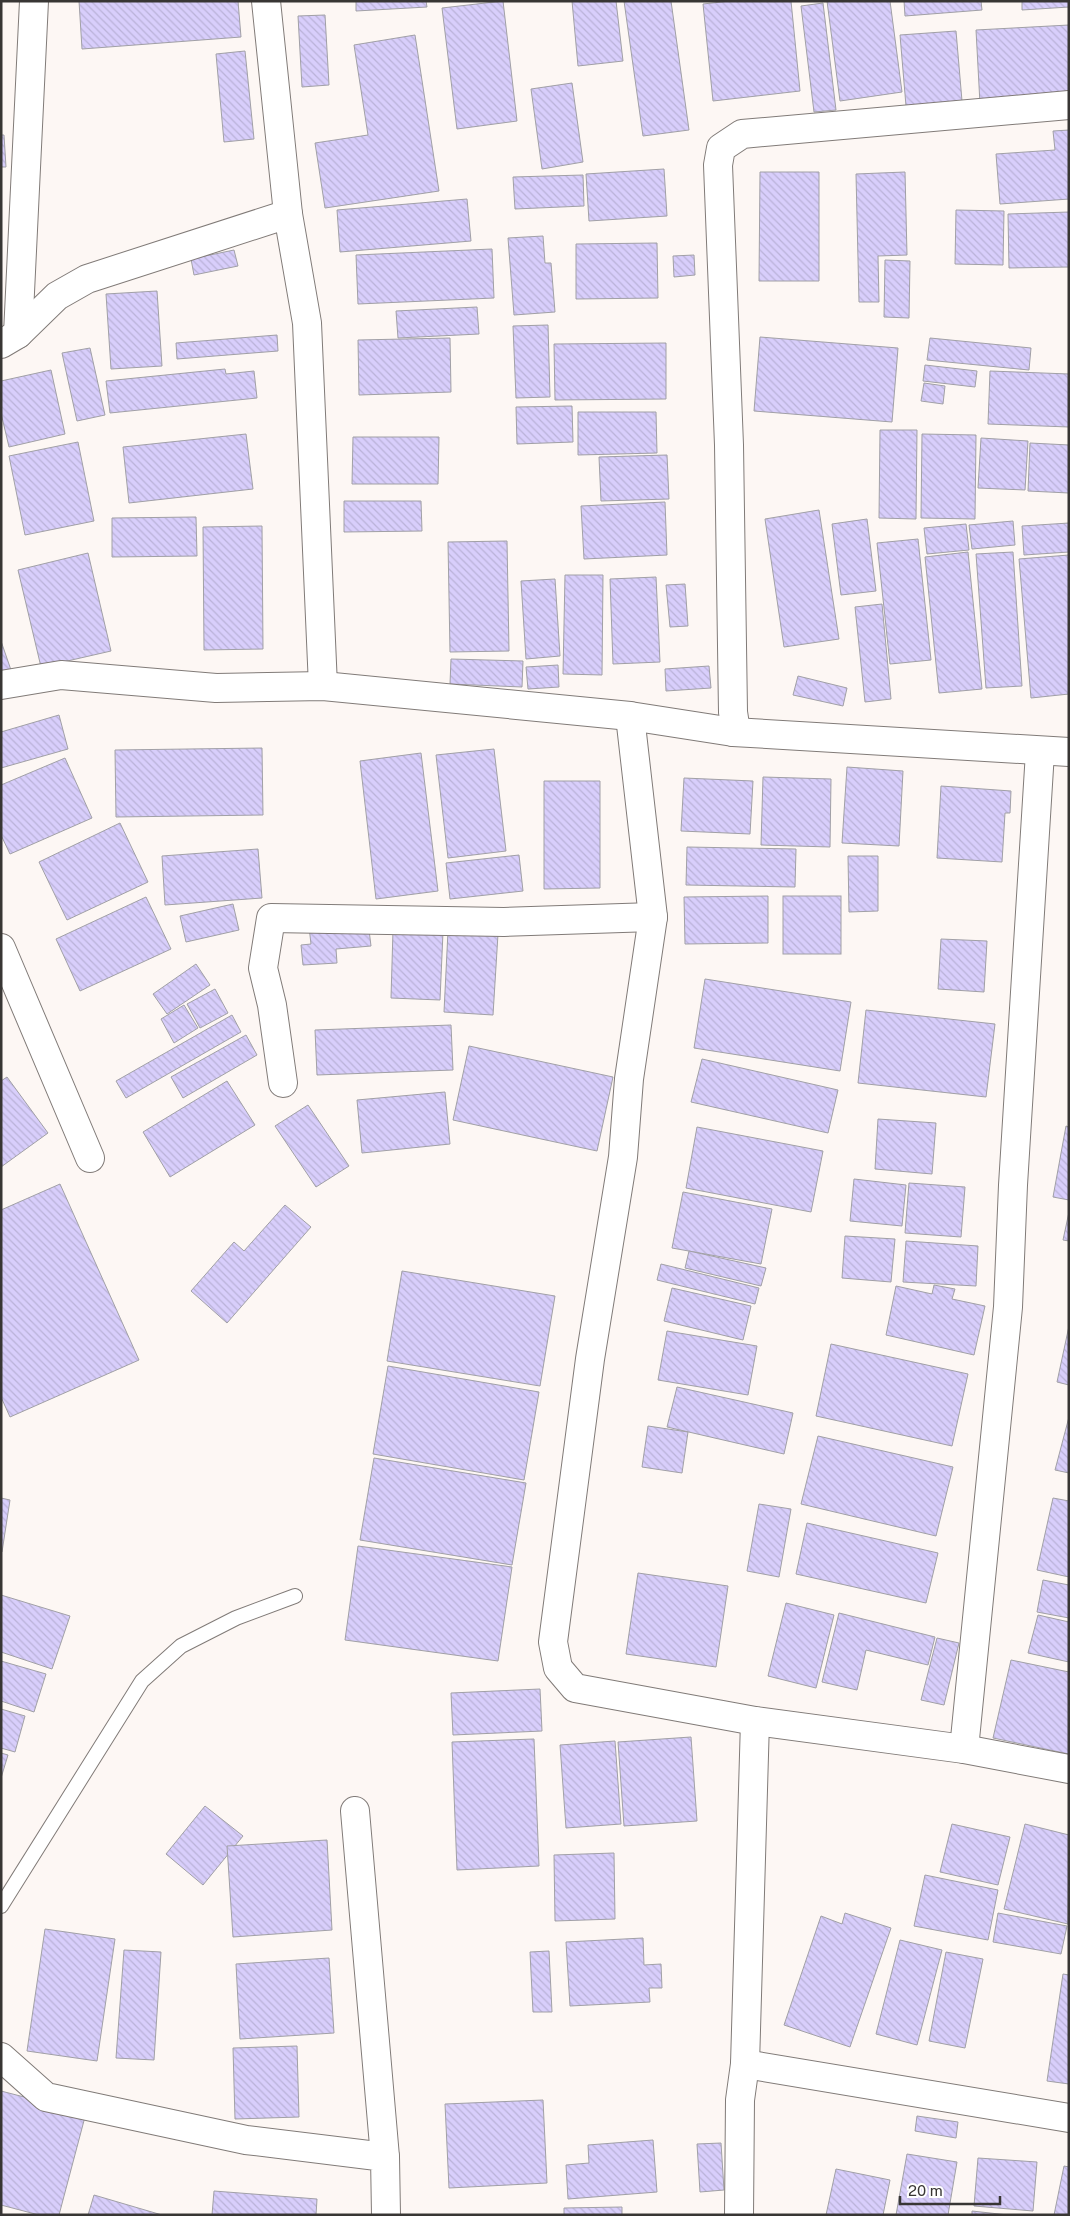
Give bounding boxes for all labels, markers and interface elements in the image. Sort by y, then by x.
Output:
scale bar [900,2174,1000,2206]
text: 20 m [908,2182,943,2199]

